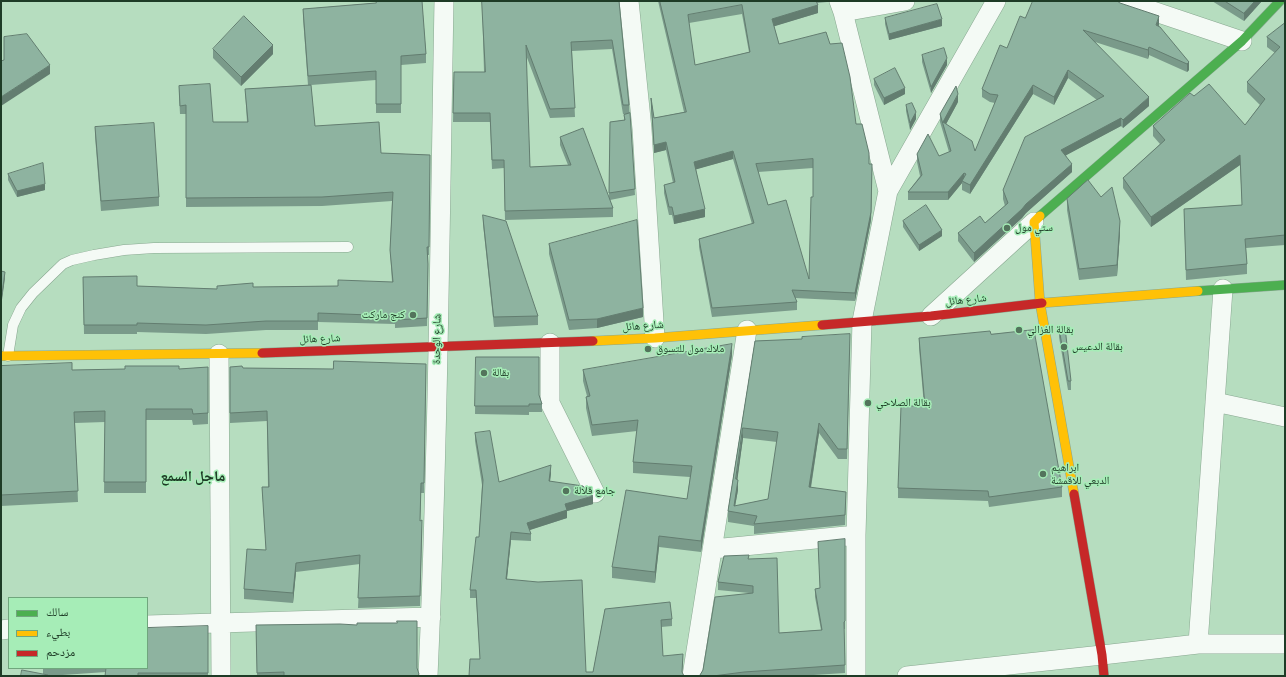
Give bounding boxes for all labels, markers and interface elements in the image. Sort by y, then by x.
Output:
place label: ستي مول [1015,221,1053,235]
marker: ستي مول [1002,223,1012,233]
street label: شارع هائل [945,291,987,309]
place label: كنج ماركت [362,308,405,322]
marker: كنج ماركت [408,310,418,320]
street label: شارع الوحدة [430,314,444,364]
street label: شارع هائل [622,318,664,334]
place label: بقالة الغزالي [1027,323,1073,337]
marker: بقالة الغزالي [1014,325,1024,335]
street label: شارع هائل [299,332,341,346]
place label: بقالة الدعيس [1072,340,1123,354]
place label: ملاك مول للتسوق [656,342,724,356]
marker: بقالة الدعيس [1059,342,1069,352]
marker: ملاك مول للتسوق [643,344,653,354]
place label: بقالة [492,366,509,380]
marker: بقالة [479,368,489,378]
place label: بقالة الصلاحي [876,396,931,410]
marker: بقالة الصلاحي [863,398,873,408]
place label: ابراهيم الدبعي للاقمشة [1051,461,1109,487]
district label: ماجل السمع [161,468,225,486]
marker: ابراهيم الدبعي للاقمشة [1038,469,1048,479]
place label: جامع قلالة [574,484,615,498]
marker: جامع قلالة [561,486,571,496]
legend [8,597,148,669]
text: سالك [46,605,68,619]
text: بطيء [46,625,70,639]
text: مزدحم [46,645,75,659]

